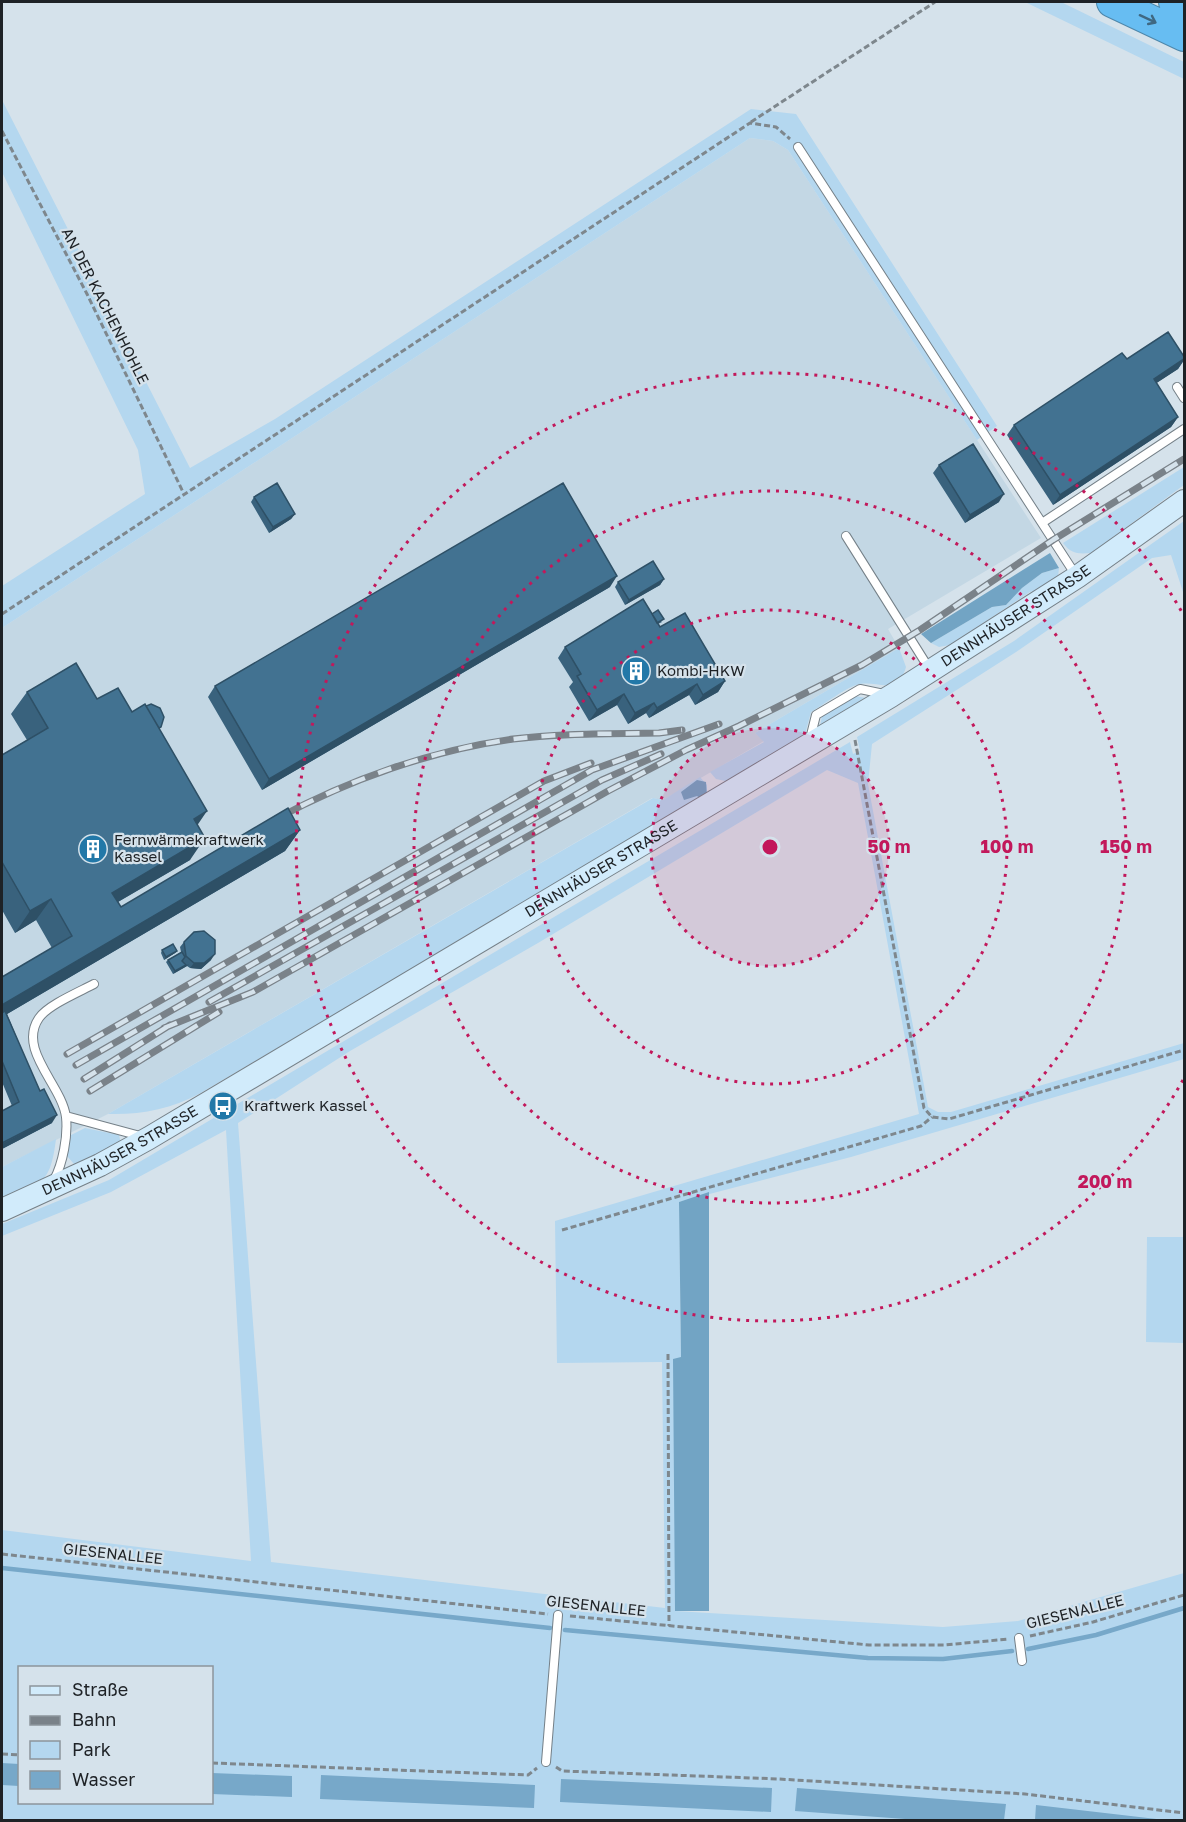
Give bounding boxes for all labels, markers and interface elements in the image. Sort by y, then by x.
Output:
one-way arrow [1139,13,1157,25]
street label: AN DER KACHENHOHLE [59,224,153,387]
street label: DENNHÄUSER STRASSE [937,560,1094,670]
building icon: Kombi-HKW [620,655,652,687]
place label: Kombi-HKW [657,661,745,679]
street label: DENNHÄUSER STRASSE [521,815,680,920]
place label: Fernwärmekraftwerk Kassel [114,830,265,865]
building icon: Fernwärmekraftwerk Kassel [77,833,109,865]
text: 50 m [868,835,910,857]
text: 100 m [981,835,1033,857]
text: 150 m [1100,835,1152,857]
centre of rings [760,837,780,857]
bus stop icon: Kraftwerk Kassel [207,1090,239,1122]
place label: Kraftwerk Kassel [244,1096,367,1114]
street label: DENNHÄUSER STRASSE [39,1101,201,1199]
text: 200 m [1078,1170,1132,1192]
street label: GIESENALLEE [62,1539,164,1567]
street label: GIESENALLEE [1024,1590,1125,1632]
street label: GIESENALLEE [545,1591,647,1619]
legend [18,1666,213,1804]
text: Straße [72,1678,128,1700]
text: Bahn [72,1708,116,1730]
text: Park [72,1738,111,1760]
text: Wasser [72,1768,135,1790]

